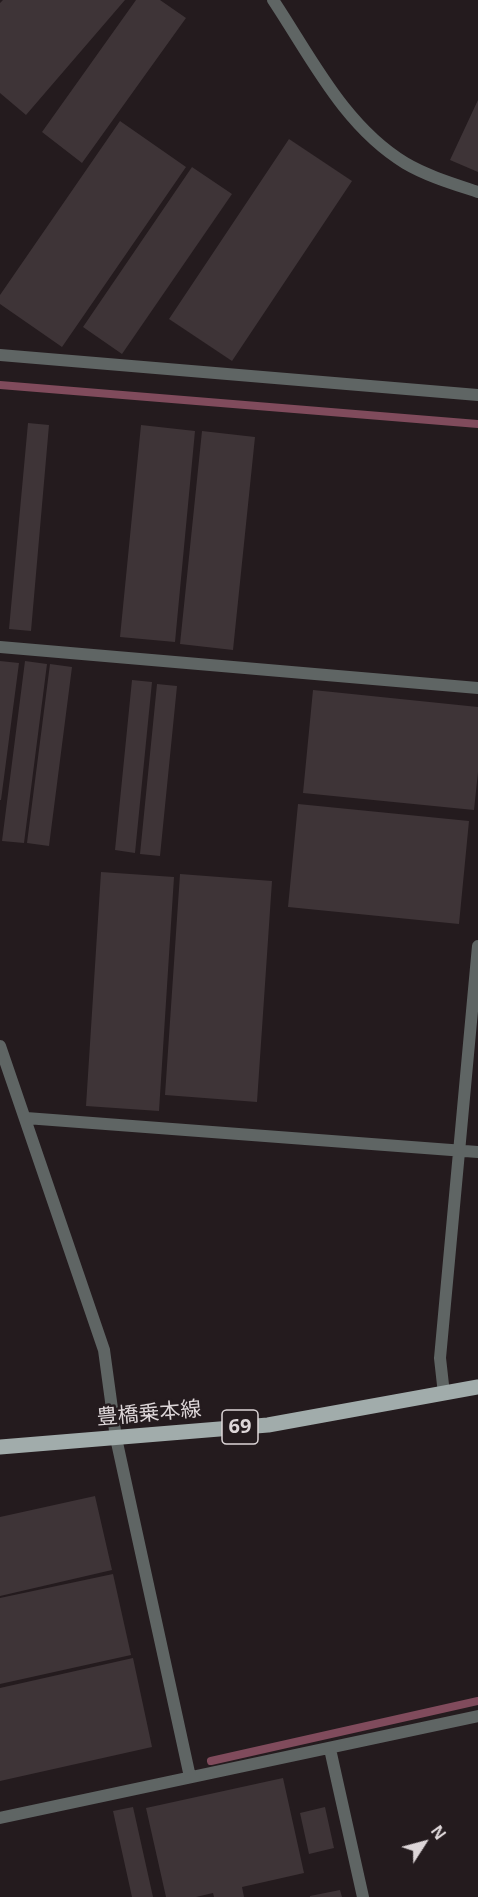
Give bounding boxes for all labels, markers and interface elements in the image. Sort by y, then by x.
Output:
street label: 豊橋乗本線 [96,1397,202,1431]
road number: 69 [222,1410,258,1444]
north arrow [394,1813,454,1873]
text: N [426,1821,451,1844]

